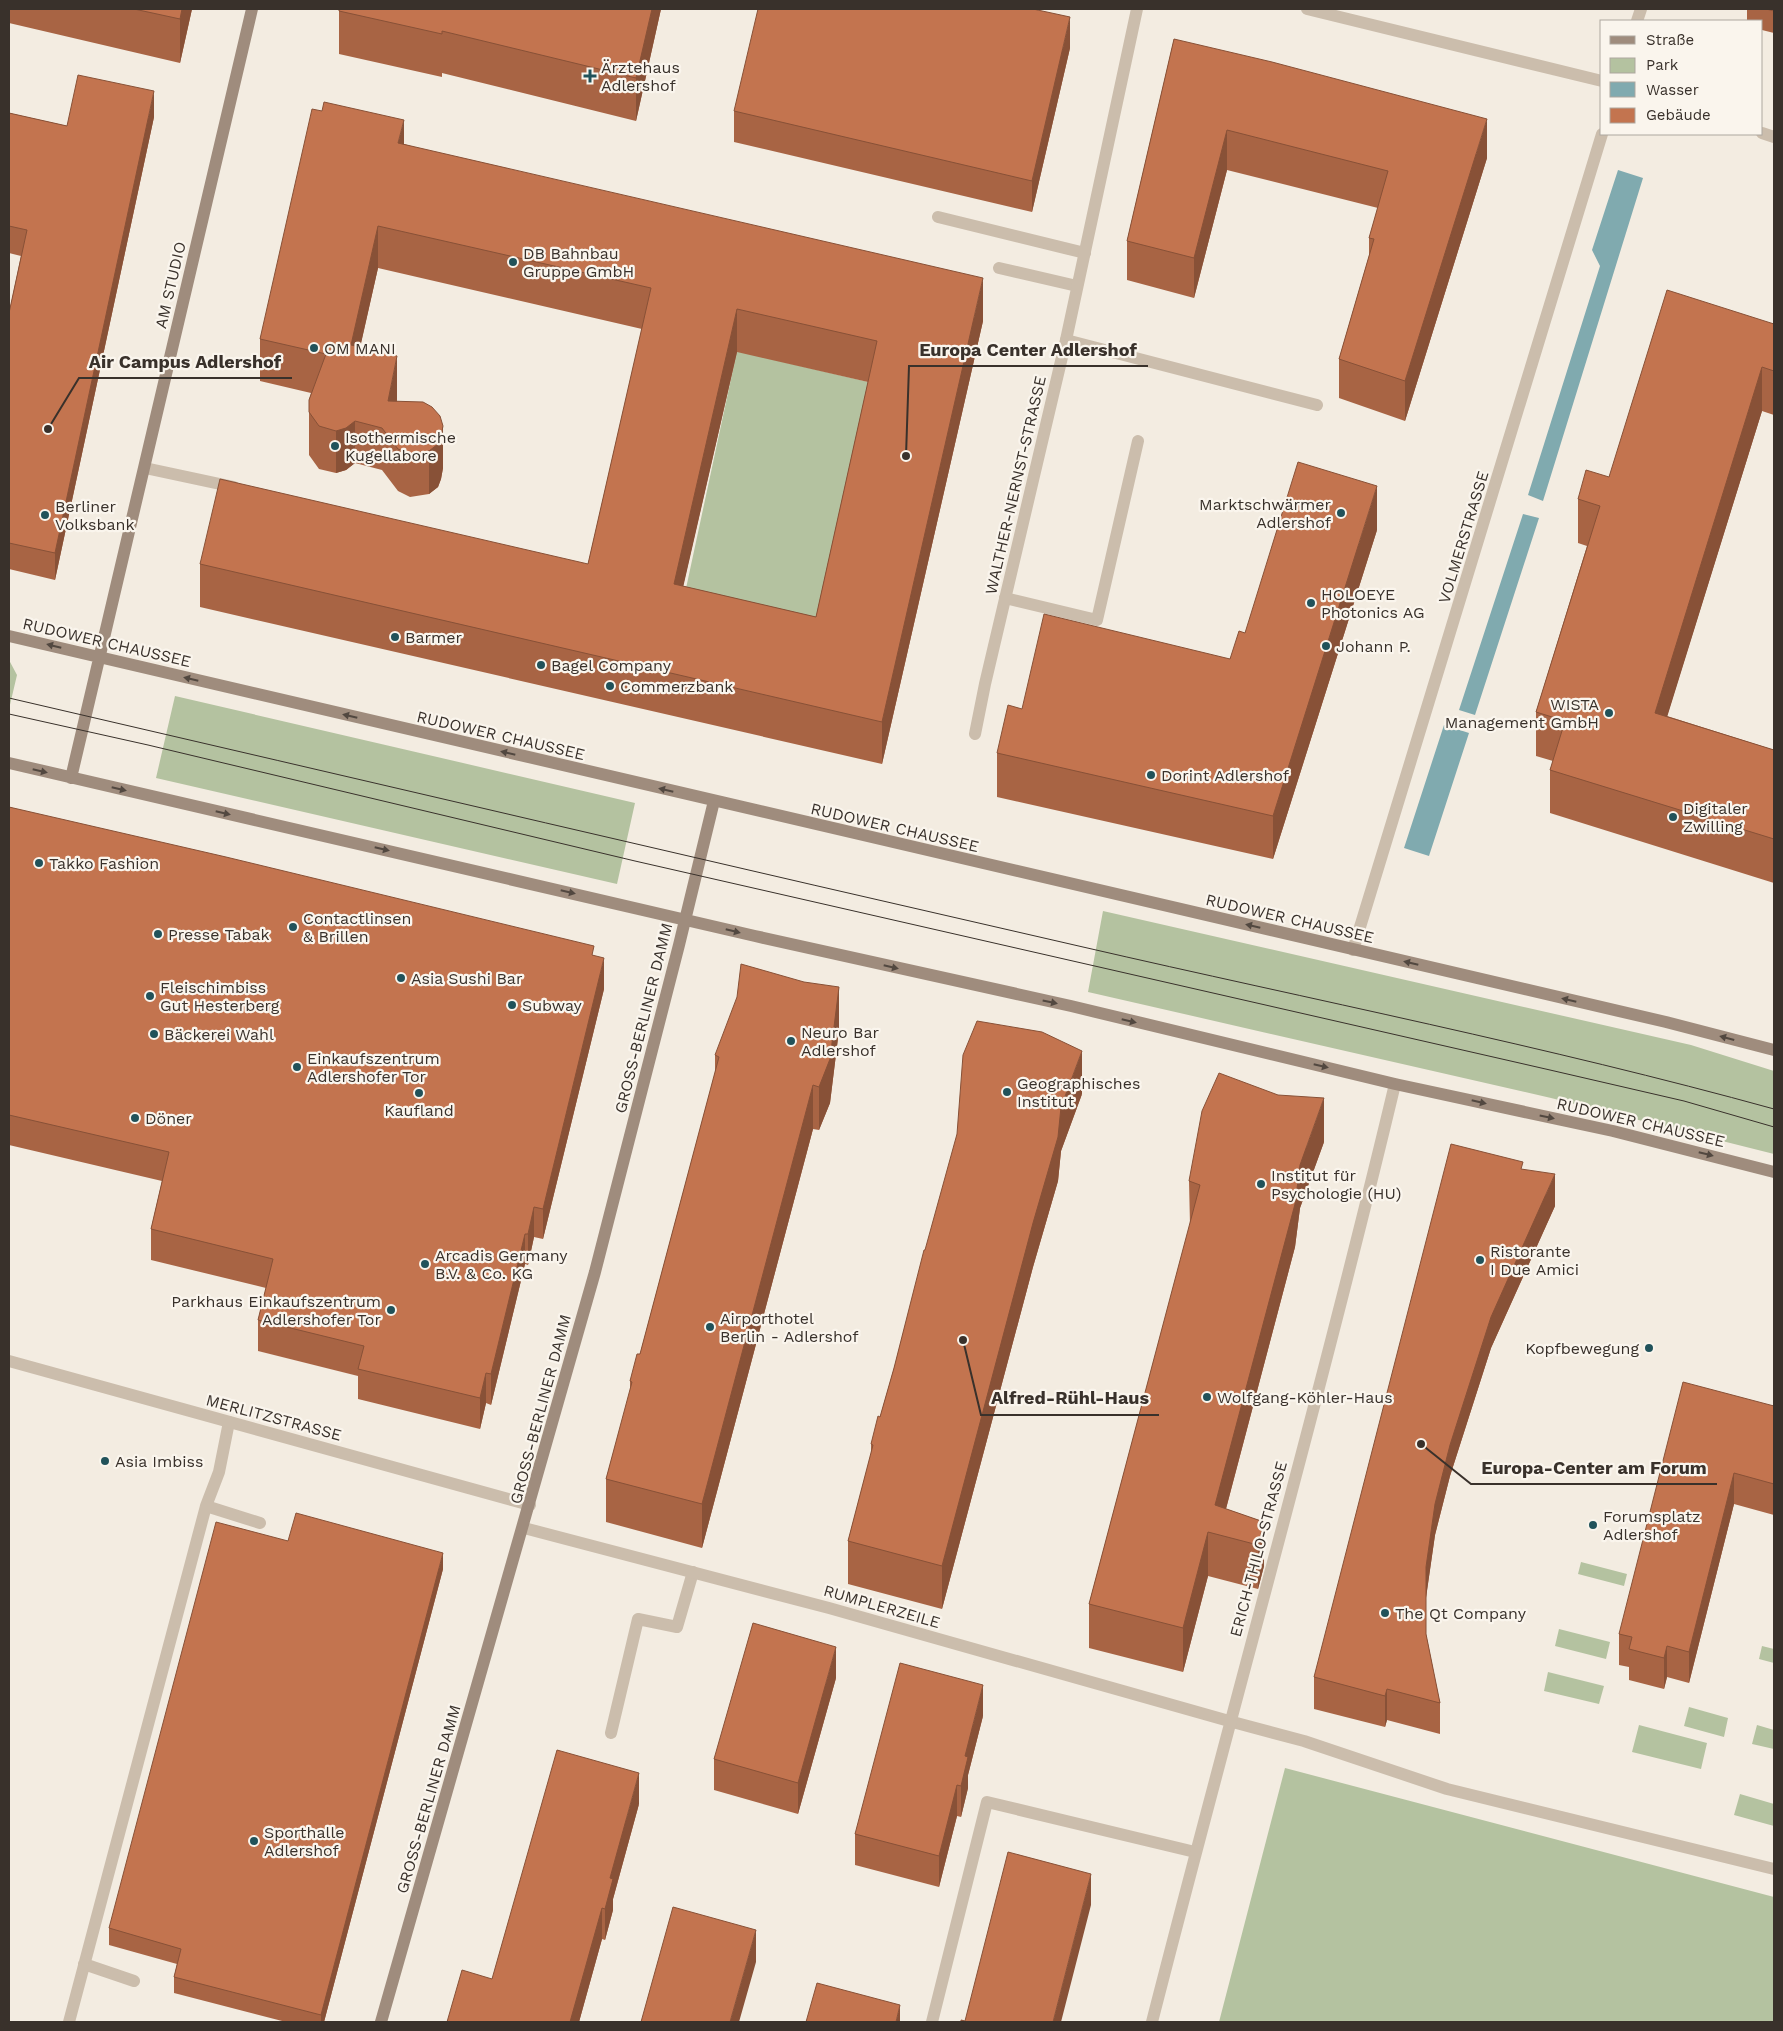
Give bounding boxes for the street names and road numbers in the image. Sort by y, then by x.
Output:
street label: AM STUDIO [151,240,190,330]
street label: WALTHER-NERNST-STRASSE [981,374,1050,596]
street label: VOLMERSTRASSE [1434,469,1493,606]
street label: RUDOWER CHAUSSEE [21,614,193,671]
street label: RUDOWER CHAUSSEE [415,707,587,764]
street label: RUDOWER CHAUSSEE [809,799,981,856]
street label: RUDOWER CHAUSSEE [1204,890,1376,947]
street label: GROSS-BERLINER DAMM [611,921,676,1115]
street label: RUDOWER CHAUSSEE [1555,1094,1727,1151]
street label: GROSS-BERLINER DAMM [506,1312,575,1506]
street label: MERLITZSTRASSE [204,1390,344,1445]
street label: ERICH-THILO-STRASSE [1226,1459,1291,1639]
street label: RUMPLERZEILE [821,1581,942,1632]
street label: GROSS-BERLINER DAMM [392,1703,465,1896]

